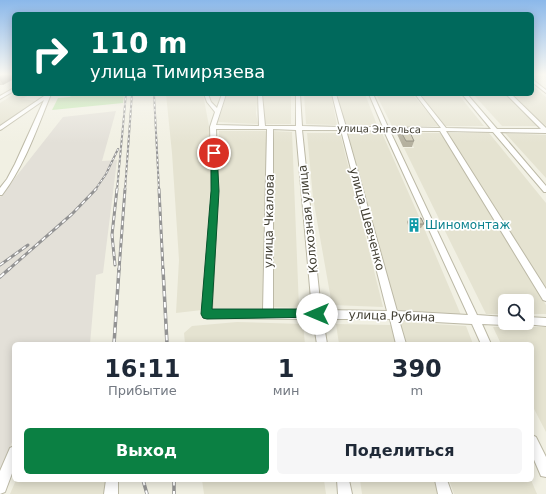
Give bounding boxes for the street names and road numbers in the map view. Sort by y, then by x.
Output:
street label: улица Энгельса [337,123,421,135]
street label: Колхозная улица [295,164,321,274]
street label: улица Шевченко [347,166,387,272]
street label: улица Чкалова [261,174,277,268]
street label: улица Рубина [348,307,436,325]

